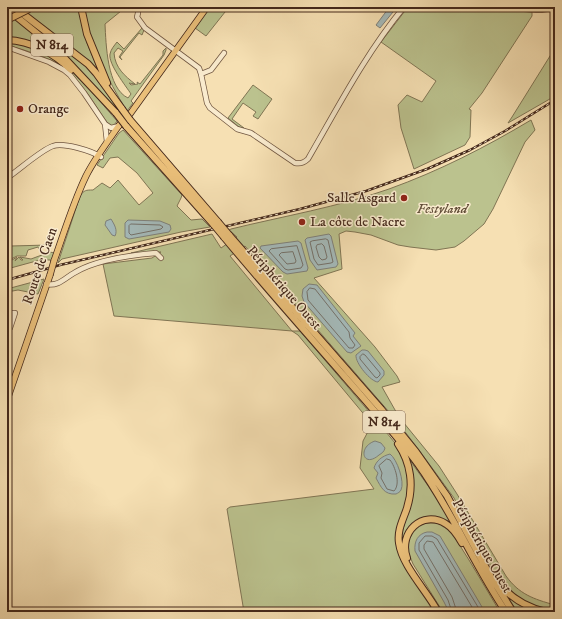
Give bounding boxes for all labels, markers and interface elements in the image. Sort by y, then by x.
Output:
road number: N 814 [31,34,73,56]
place label: Orange [28,100,69,118]
marker: Orange [15,104,25,114]
place label: Salle Asgard [327,189,396,207]
marker: Salle Asgard [399,193,409,203]
park label: Festyland [417,200,470,218]
place label: La côte de Nacre [310,213,405,231]
marker: La côte de Nacre [297,217,307,227]
street label: Route de Caen [18,224,62,307]
street label: Périphérique Ouest [243,242,326,334]
road number: N 814 [363,411,405,433]
street label: Périphérique Ouest [448,496,516,597]

